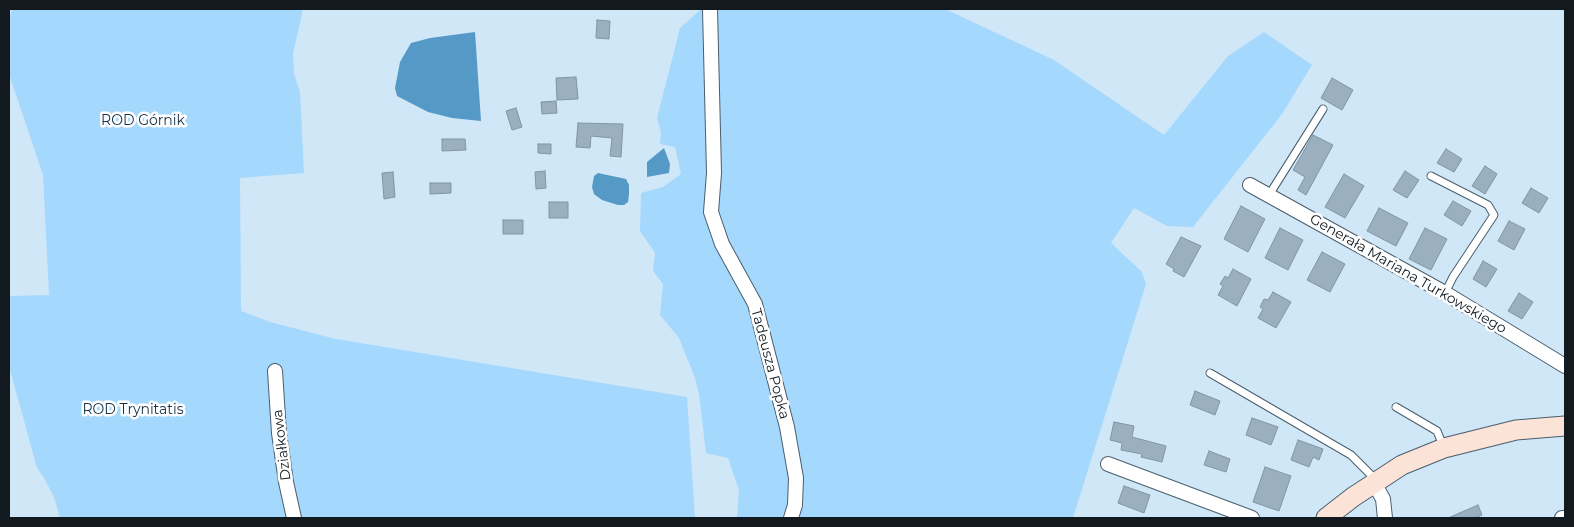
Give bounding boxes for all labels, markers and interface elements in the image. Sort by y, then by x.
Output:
park label: ROD Górnik [101,113,185,129]
street label: Generała Mariana Turkowskiego [1307,211,1509,337]
street label: Tadeusza Popka [747,307,793,421]
park label: ROD Trynitatis [82,402,184,418]
street label: Działkowa [269,408,295,482]

